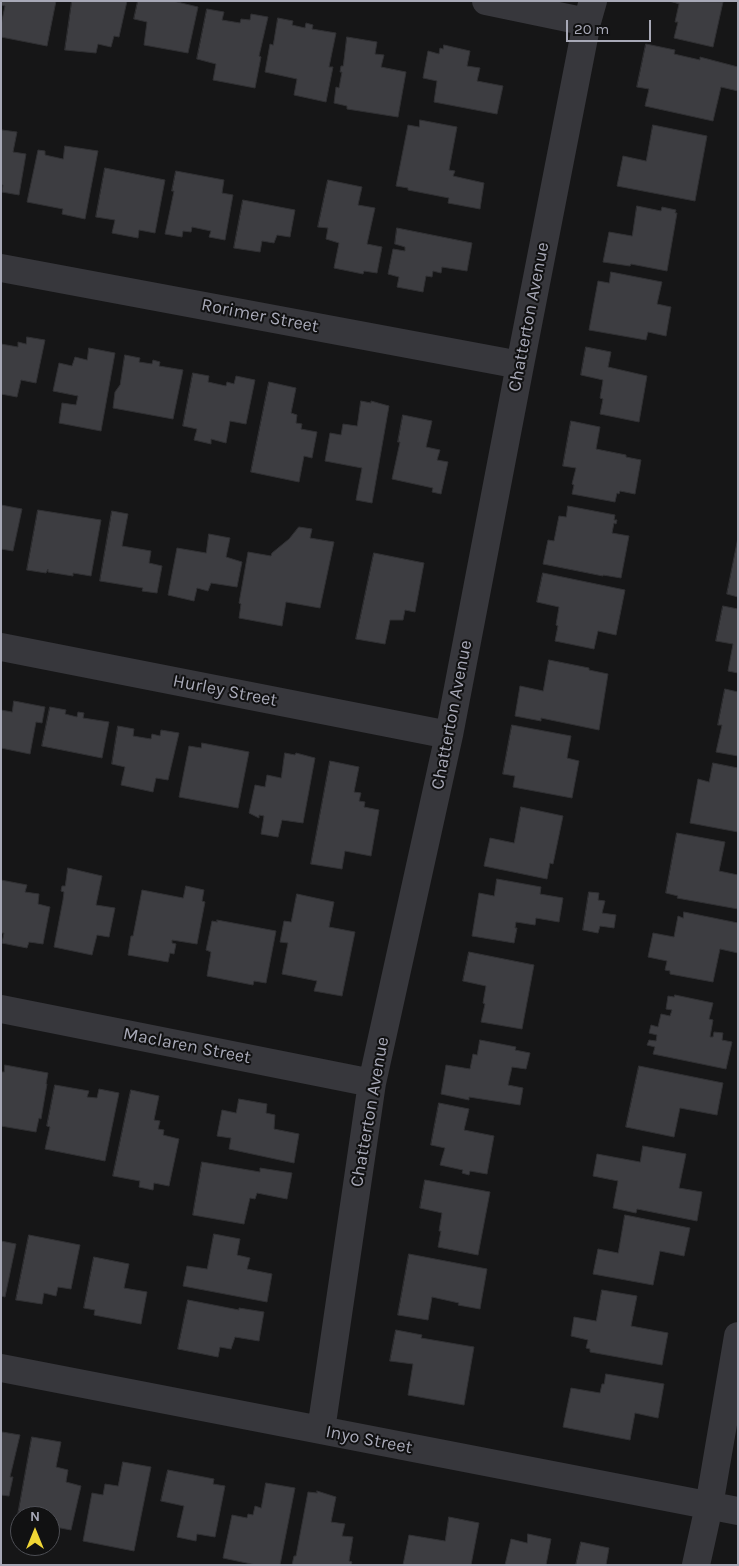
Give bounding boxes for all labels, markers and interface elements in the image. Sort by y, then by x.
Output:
scale bar [569,10,654,42]
text: 20 m [574,20,609,38]
street label: Chatterton Avenue [504,240,554,394]
street label: Rorimer Street [200,294,320,338]
street label: Chatterton Avenue [427,638,477,792]
street label: Hurley Street [171,670,279,712]
street label: Maclaren Street [121,1023,253,1069]
street label: Chatterton Avenue [346,1035,394,1189]
street label: Inyo Street [324,1421,414,1459]
north arrow [10,1506,60,1556]
text: N [30,1508,40,1525]

